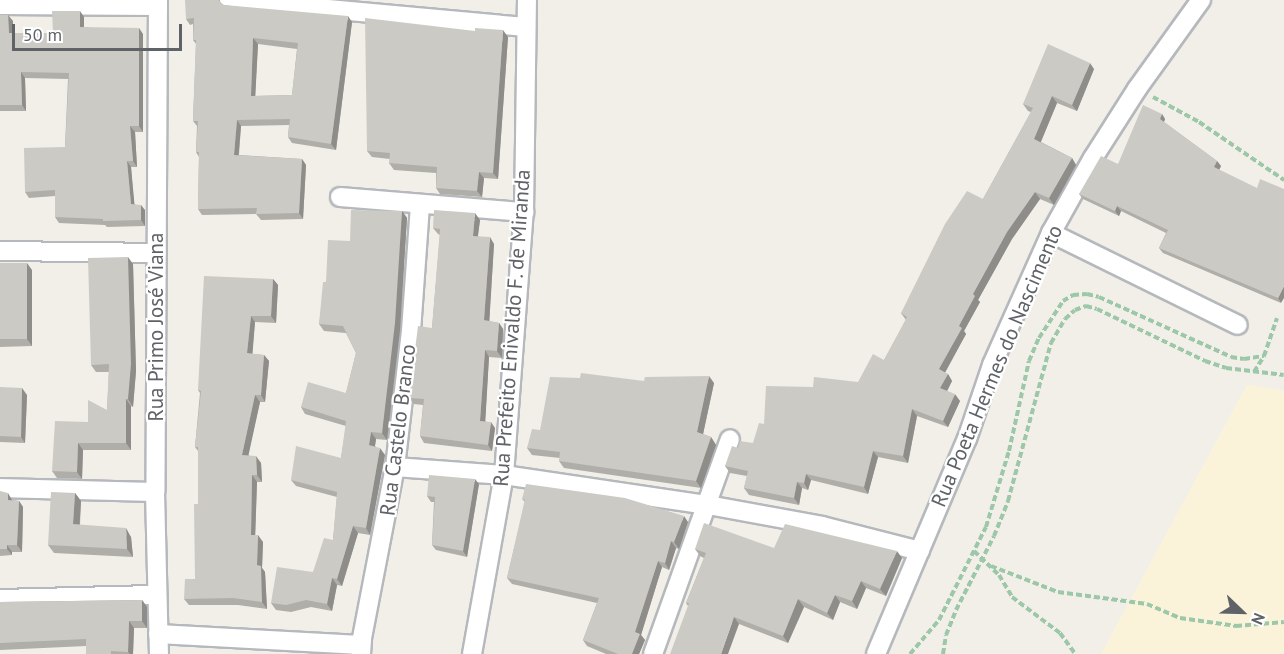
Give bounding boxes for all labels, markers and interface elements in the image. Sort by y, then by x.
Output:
scale bar [15,12,184,50]
text: 50 m [23,23,62,46]
street label: Rua Prefeito Enivaldo F. de Miranda [488,168,536,488]
street label: Rua Poeta Hermes do Nascimento [926,221,1068,511]
street label: Rua Primo José Viana [143,232,169,422]
street label: Rua Castelo Branco [375,343,421,517]
north arrow [1212,582,1272,642]
text: N [1247,610,1270,628]

